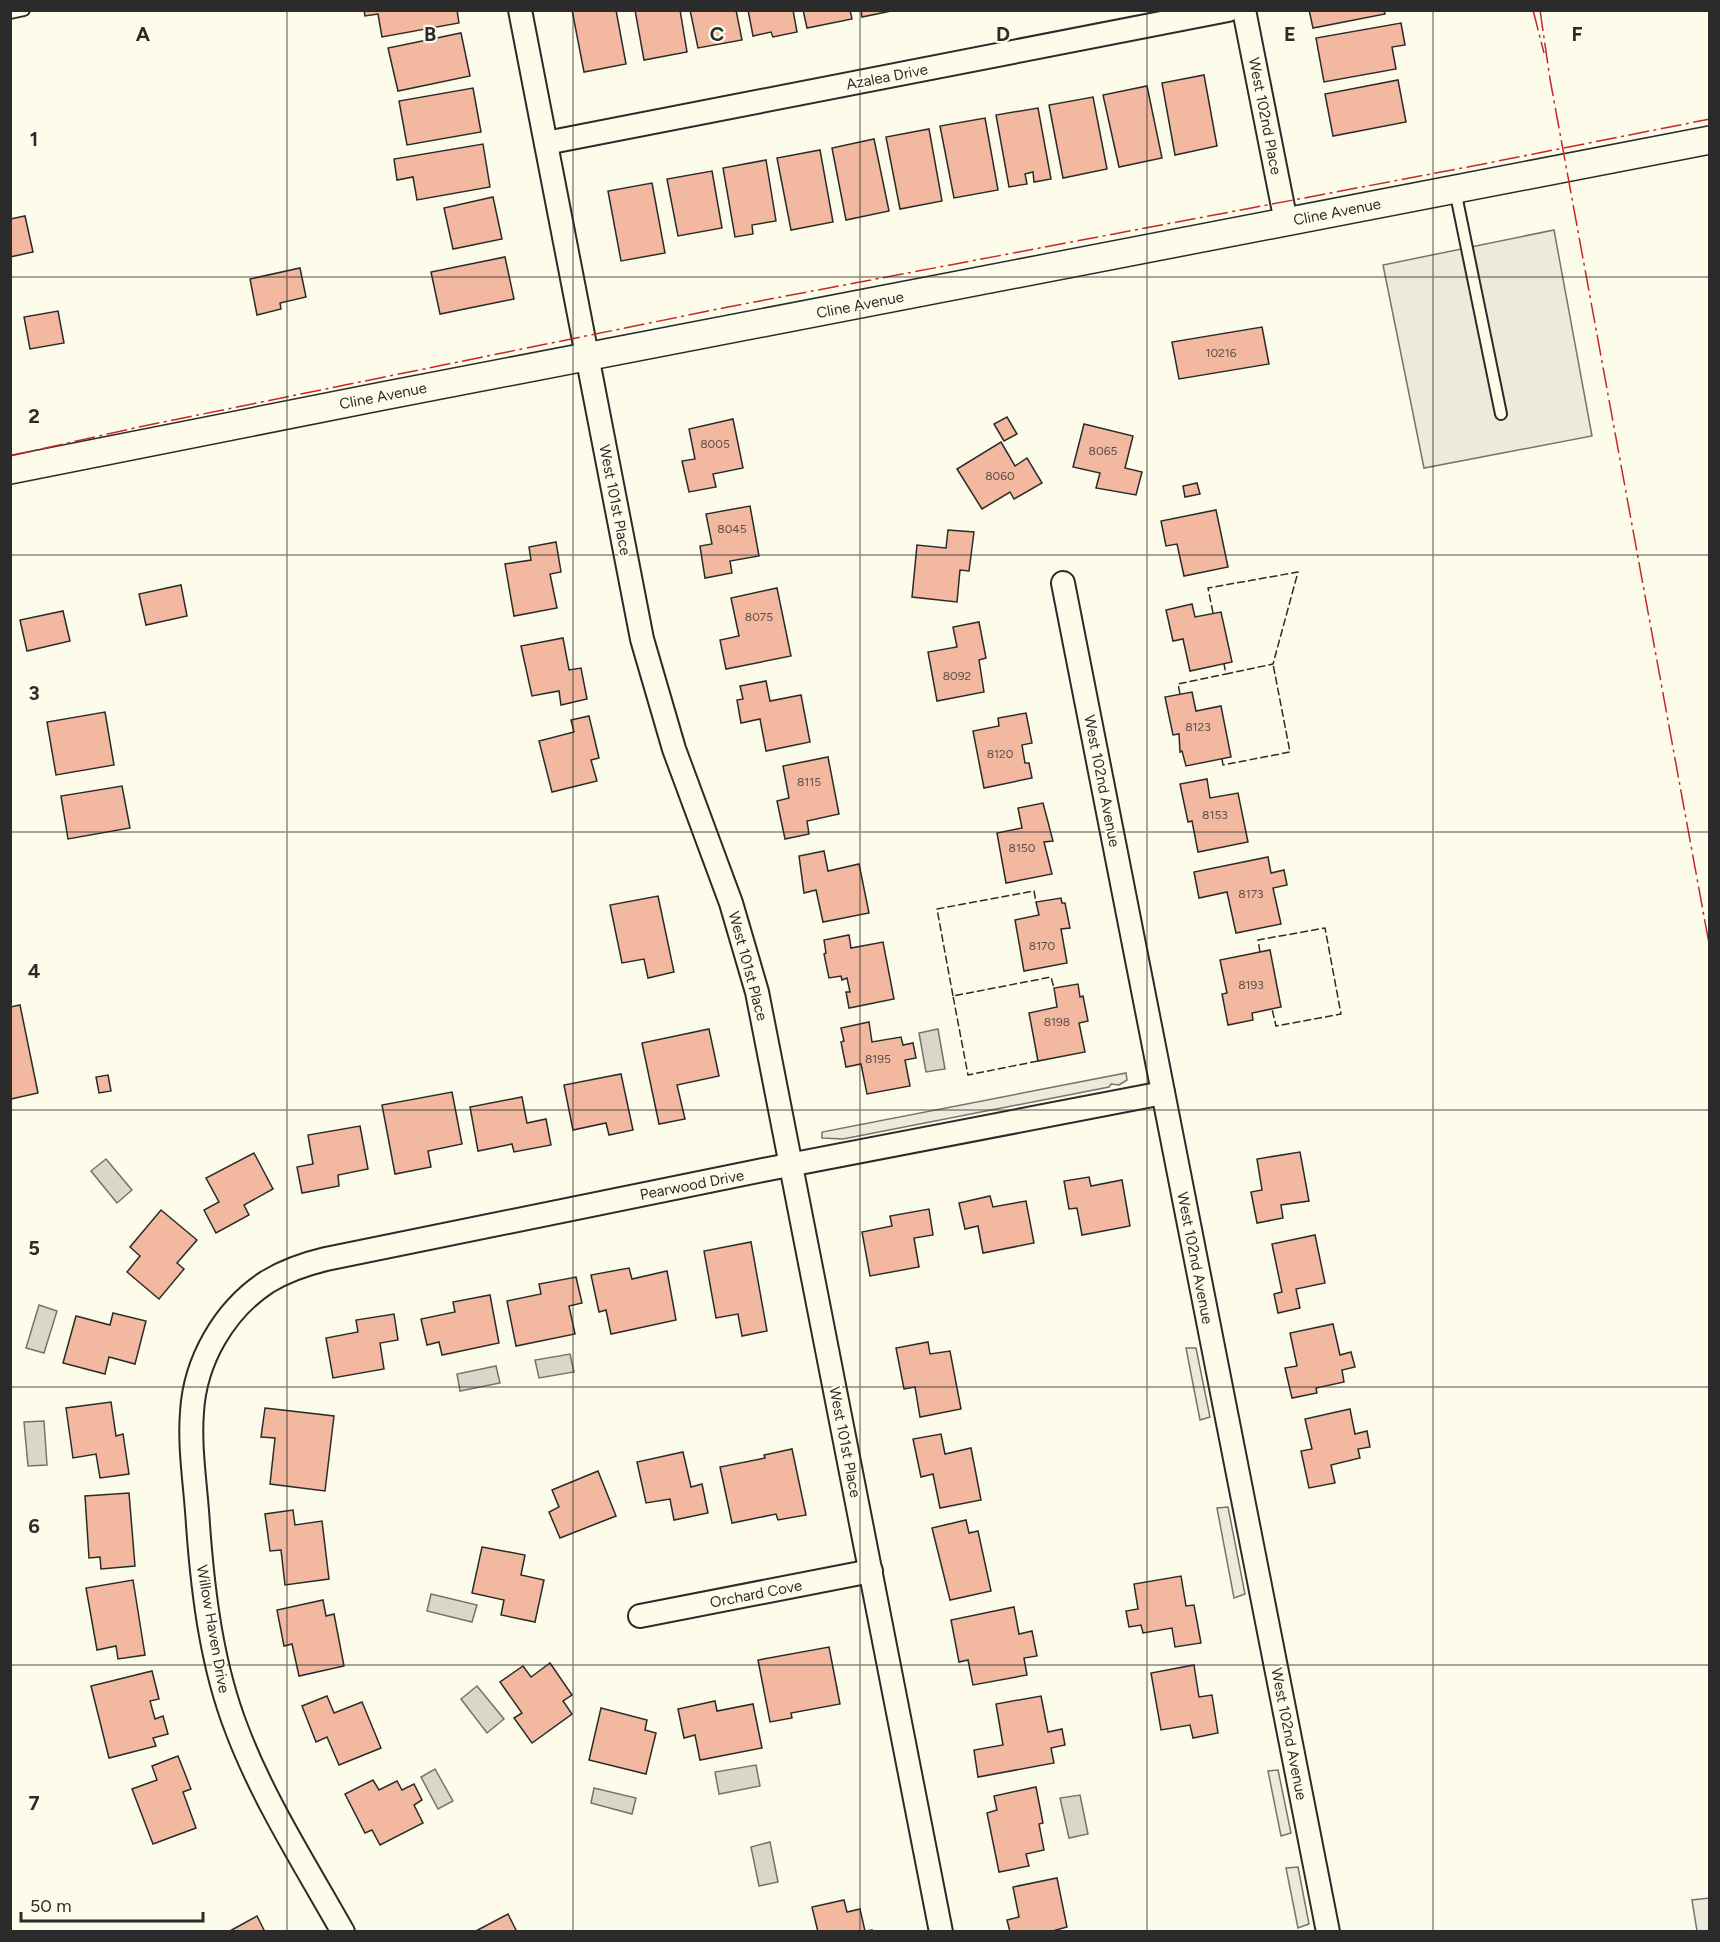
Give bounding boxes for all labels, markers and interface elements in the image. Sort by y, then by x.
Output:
text: A [136,22,151,46]
text: B [424,22,436,46]
text: C [710,22,724,46]
text: D [996,22,1010,46]
text: E [1284,22,1296,46]
text: F [1571,22,1583,46]
street label: West 102nd Place [1245,56,1285,176]
street label: Azalea Drive [845,60,929,94]
text: 1 [30,127,38,151]
street label: Cline Avenue [1292,195,1382,229]
street label: Cline Avenue [815,288,905,322]
house number: 10216 [1205,346,1237,360]
street label: Cline Avenue [338,379,428,413]
text: 2 [28,404,40,428]
house number: 8005 [700,437,730,451]
street label: West 101st Place [595,443,635,557]
house number: 8065 [1089,444,1117,458]
house number: 8060 [985,469,1015,483]
house number: 8045 [717,522,747,536]
house number: 8075 [745,610,773,624]
house number: 8092 [943,669,971,683]
text: 3 [28,681,40,705]
street label: West 102nd Avenue [1080,713,1124,849]
house number: 8123 [1185,720,1211,734]
house number: 8120 [987,747,1014,761]
house number: 8115 [797,775,821,789]
house number: 8153 [1202,808,1228,822]
house number: 8150 [1009,841,1036,855]
house number: 8173 [1238,887,1264,901]
street label: West 101st Place [725,909,771,1023]
house number: 8170 [1029,939,1056,953]
text: 4 [28,959,41,983]
house number: 8193 [1238,978,1264,992]
house number: 8198 [1044,1015,1070,1029]
house number: 8195 [865,1052,891,1066]
street label: Pearwood Drive [638,1166,746,1204]
street label: West 102nd Avenue [1173,1190,1217,1326]
text: 5 [28,1236,40,1260]
street label: West 101st Place [825,1385,865,1499]
text: 6 [28,1514,40,1538]
street label: Willow Haven Drive [193,1564,233,1694]
street label: Orchard Cove [708,1576,804,1612]
street label: West 102nd Avenue [1267,1666,1311,1802]
text: 7 [28,1791,40,1815]
scale bar [21,1885,202,1923]
text: 50 m [30,1895,72,1917]

